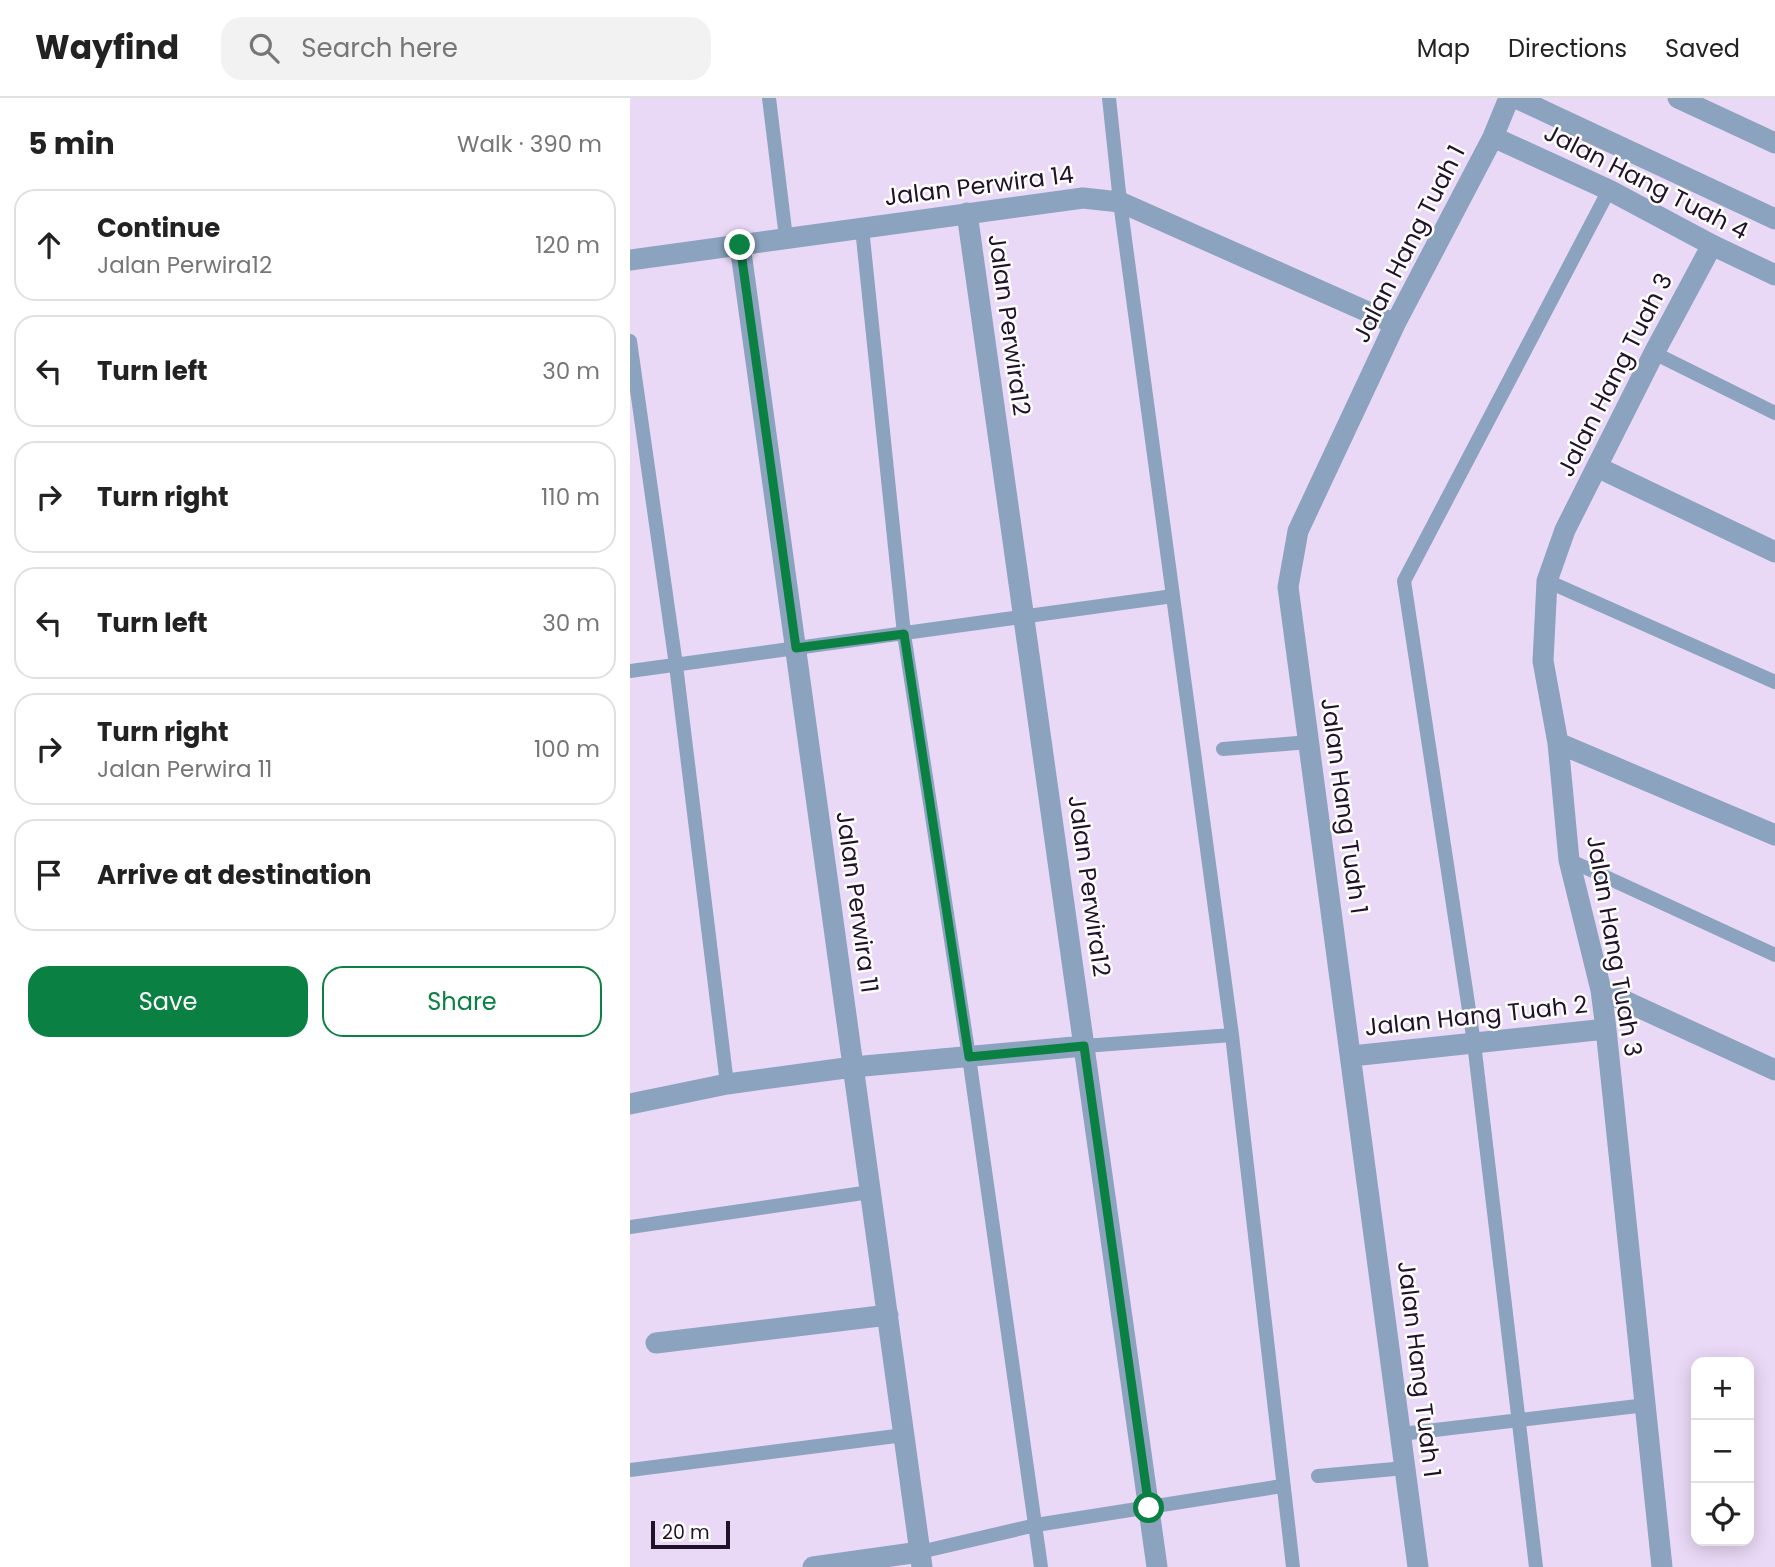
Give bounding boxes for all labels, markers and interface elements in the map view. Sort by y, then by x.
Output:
search box [221,17,711,80]
text: Wayfind [35,24,179,71]
icon: search [245,29,283,67]
text: Search here [301,30,458,66]
text: Map [1417,32,1470,65]
text: Directions [1508,32,1627,65]
text: Saved [1665,32,1740,65]
street label: Jalan Hang Tuah 4 [1538,116,1754,247]
text: 5 min [28,122,115,165]
text: Walk · 390 m [457,128,602,160]
street label: Jalan Hang Tuah 1 [1344,139,1473,348]
street label: Jalan Perwira 14 [882,158,1075,213]
text: Continue [97,210,220,246]
icon: ahead [30,226,68,264]
text: 120 m [535,229,600,261]
route end [724,229,755,260]
street label: Jalan Perwira12 [980,232,1039,418]
text: Jalan Perwira12 [97,249,272,281]
street label: Jalan Hang Tuah 3 [1549,267,1680,482]
icon: left [30,352,68,390]
text: Turn left [97,353,208,389]
text: 30 m [542,355,600,387]
icon: right [30,478,68,516]
text: Turn right [97,479,229,515]
text: 110 m [541,481,600,513]
icon: left [30,604,68,642]
text: Turn left [97,605,208,641]
text: 30 m [542,607,600,639]
street label: Jalan Hang Tuah 1 [1313,696,1376,916]
text: Turn right [97,714,229,750]
icon: right [30,730,68,768]
text: 100 m [534,733,600,765]
text: Jalan Perwira 11 [97,753,272,785]
street label: Jalan Perwira12 [1060,793,1119,979]
street label: Jalan Perwira 11 [828,809,887,995]
street label: Jalan Hang Tuah 3 [1579,833,1650,1059]
icon: arrive [30,856,68,894]
text: Arrive at destination [97,857,372,893]
button: Save [28,966,308,1037]
button: Share [322,966,602,1037]
street label: Jalan Hang Tuah 2 [1363,987,1589,1044]
street label: Jalan Hang Tuah 1 [1390,1259,1449,1479]
map controls [1691,1357,1754,1546]
button: + [1691,1357,1754,1420]
button: − [1691,1420,1754,1483]
button: locate [1691,1483,1754,1546]
route start [1133,1492,1164,1523]
scale bar [651,1518,730,1550]
text: 20 m [662,1519,710,1546]

